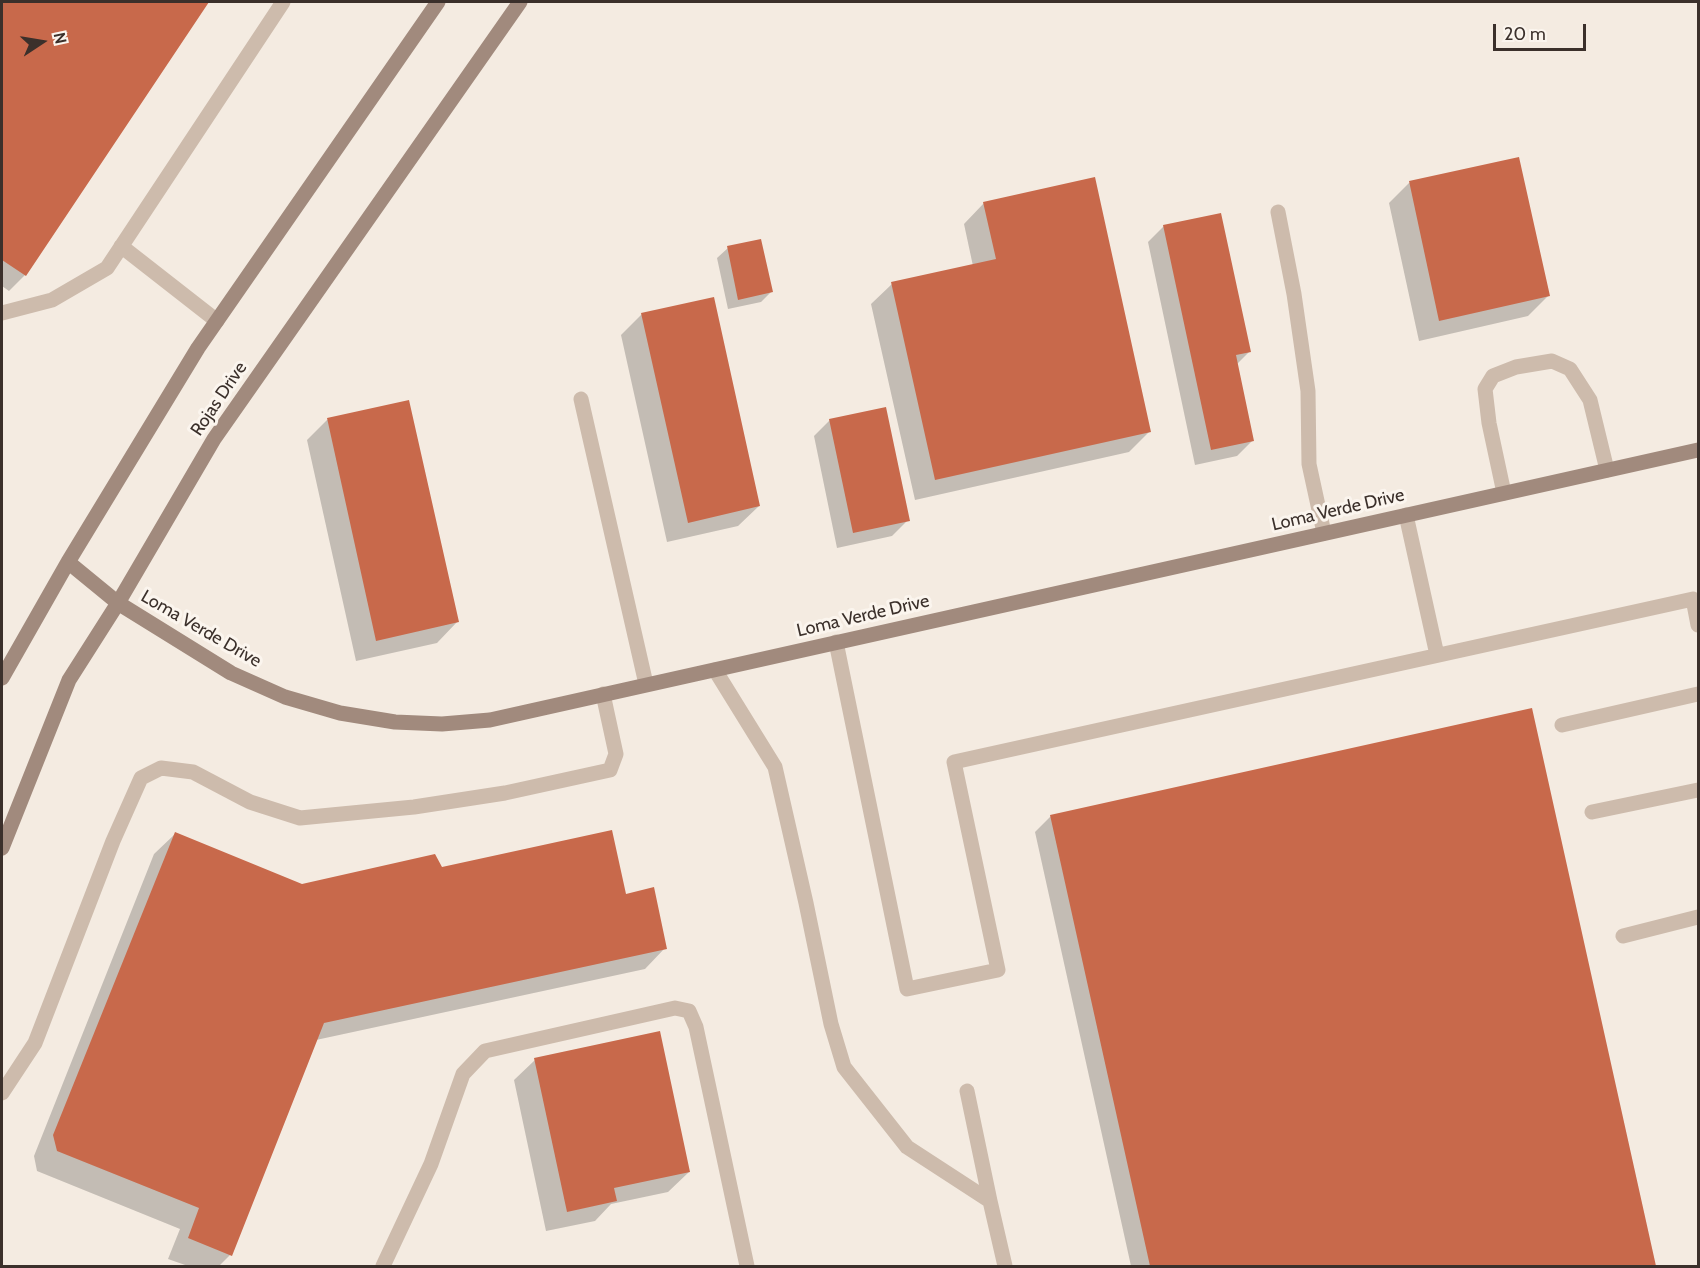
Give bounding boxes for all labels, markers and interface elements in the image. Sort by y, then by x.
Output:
north arrow [12,12,72,72]
scale bar [1496,12,1589,50]
text: 20 m [1504,23,1546,45]
text: N [50,31,71,46]
street label: Rojas Drive [186,358,252,440]
street label: Loma Verde Drive [1270,484,1406,536]
street label: Loma Verde Drive [137,586,265,672]
street label: Loma Verde Drive [795,590,931,642]

